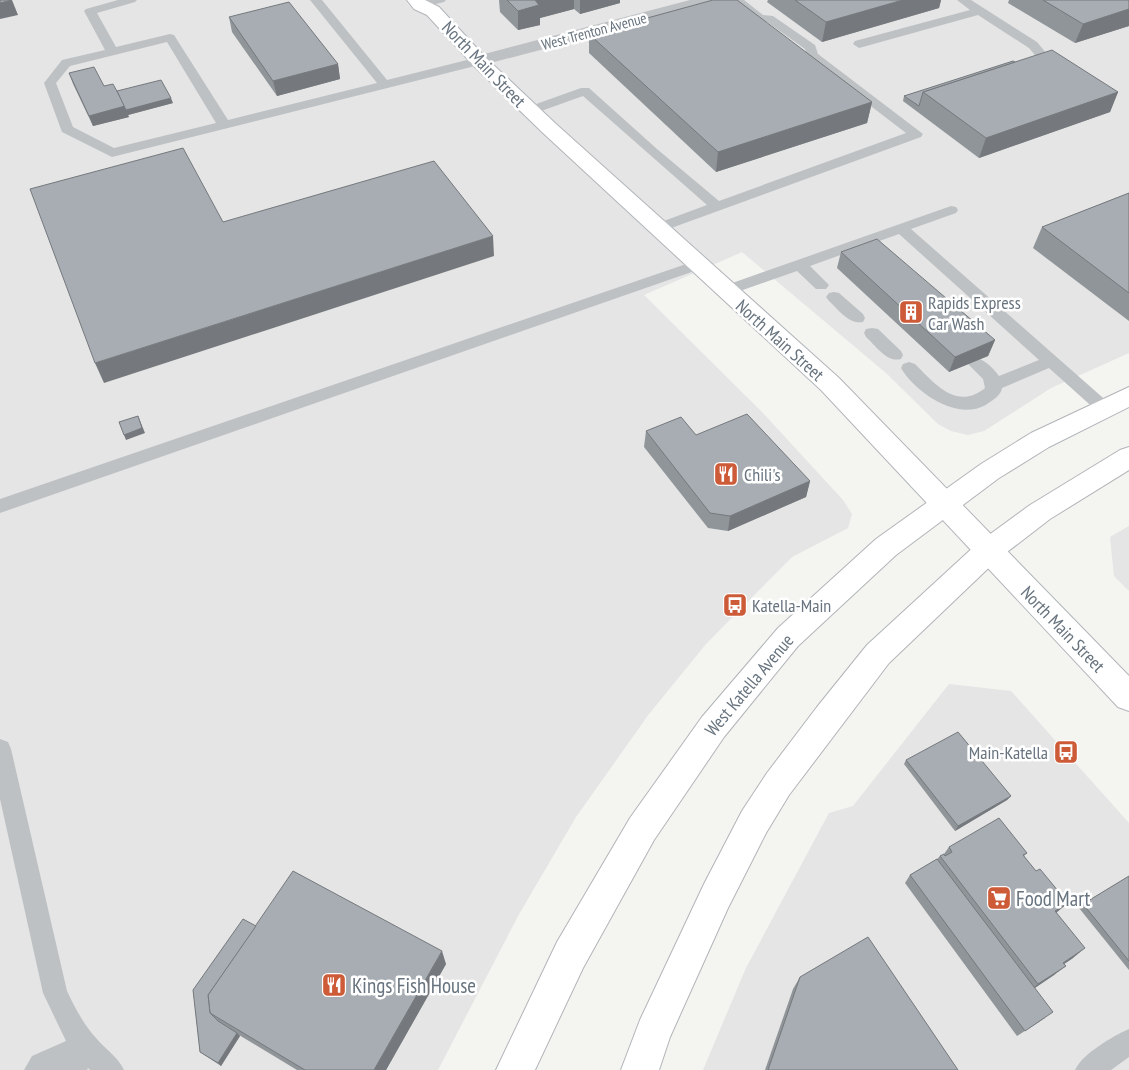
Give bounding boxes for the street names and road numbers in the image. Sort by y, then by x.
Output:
street label: West Trenton Avenue [539,8,649,54]
street label: North Main Street [437,16,531,112]
street label: North Main Street [731,294,829,386]
street label: North Main Street [1016,581,1110,677]
street label: West Katella Avenue [700,629,798,741]

